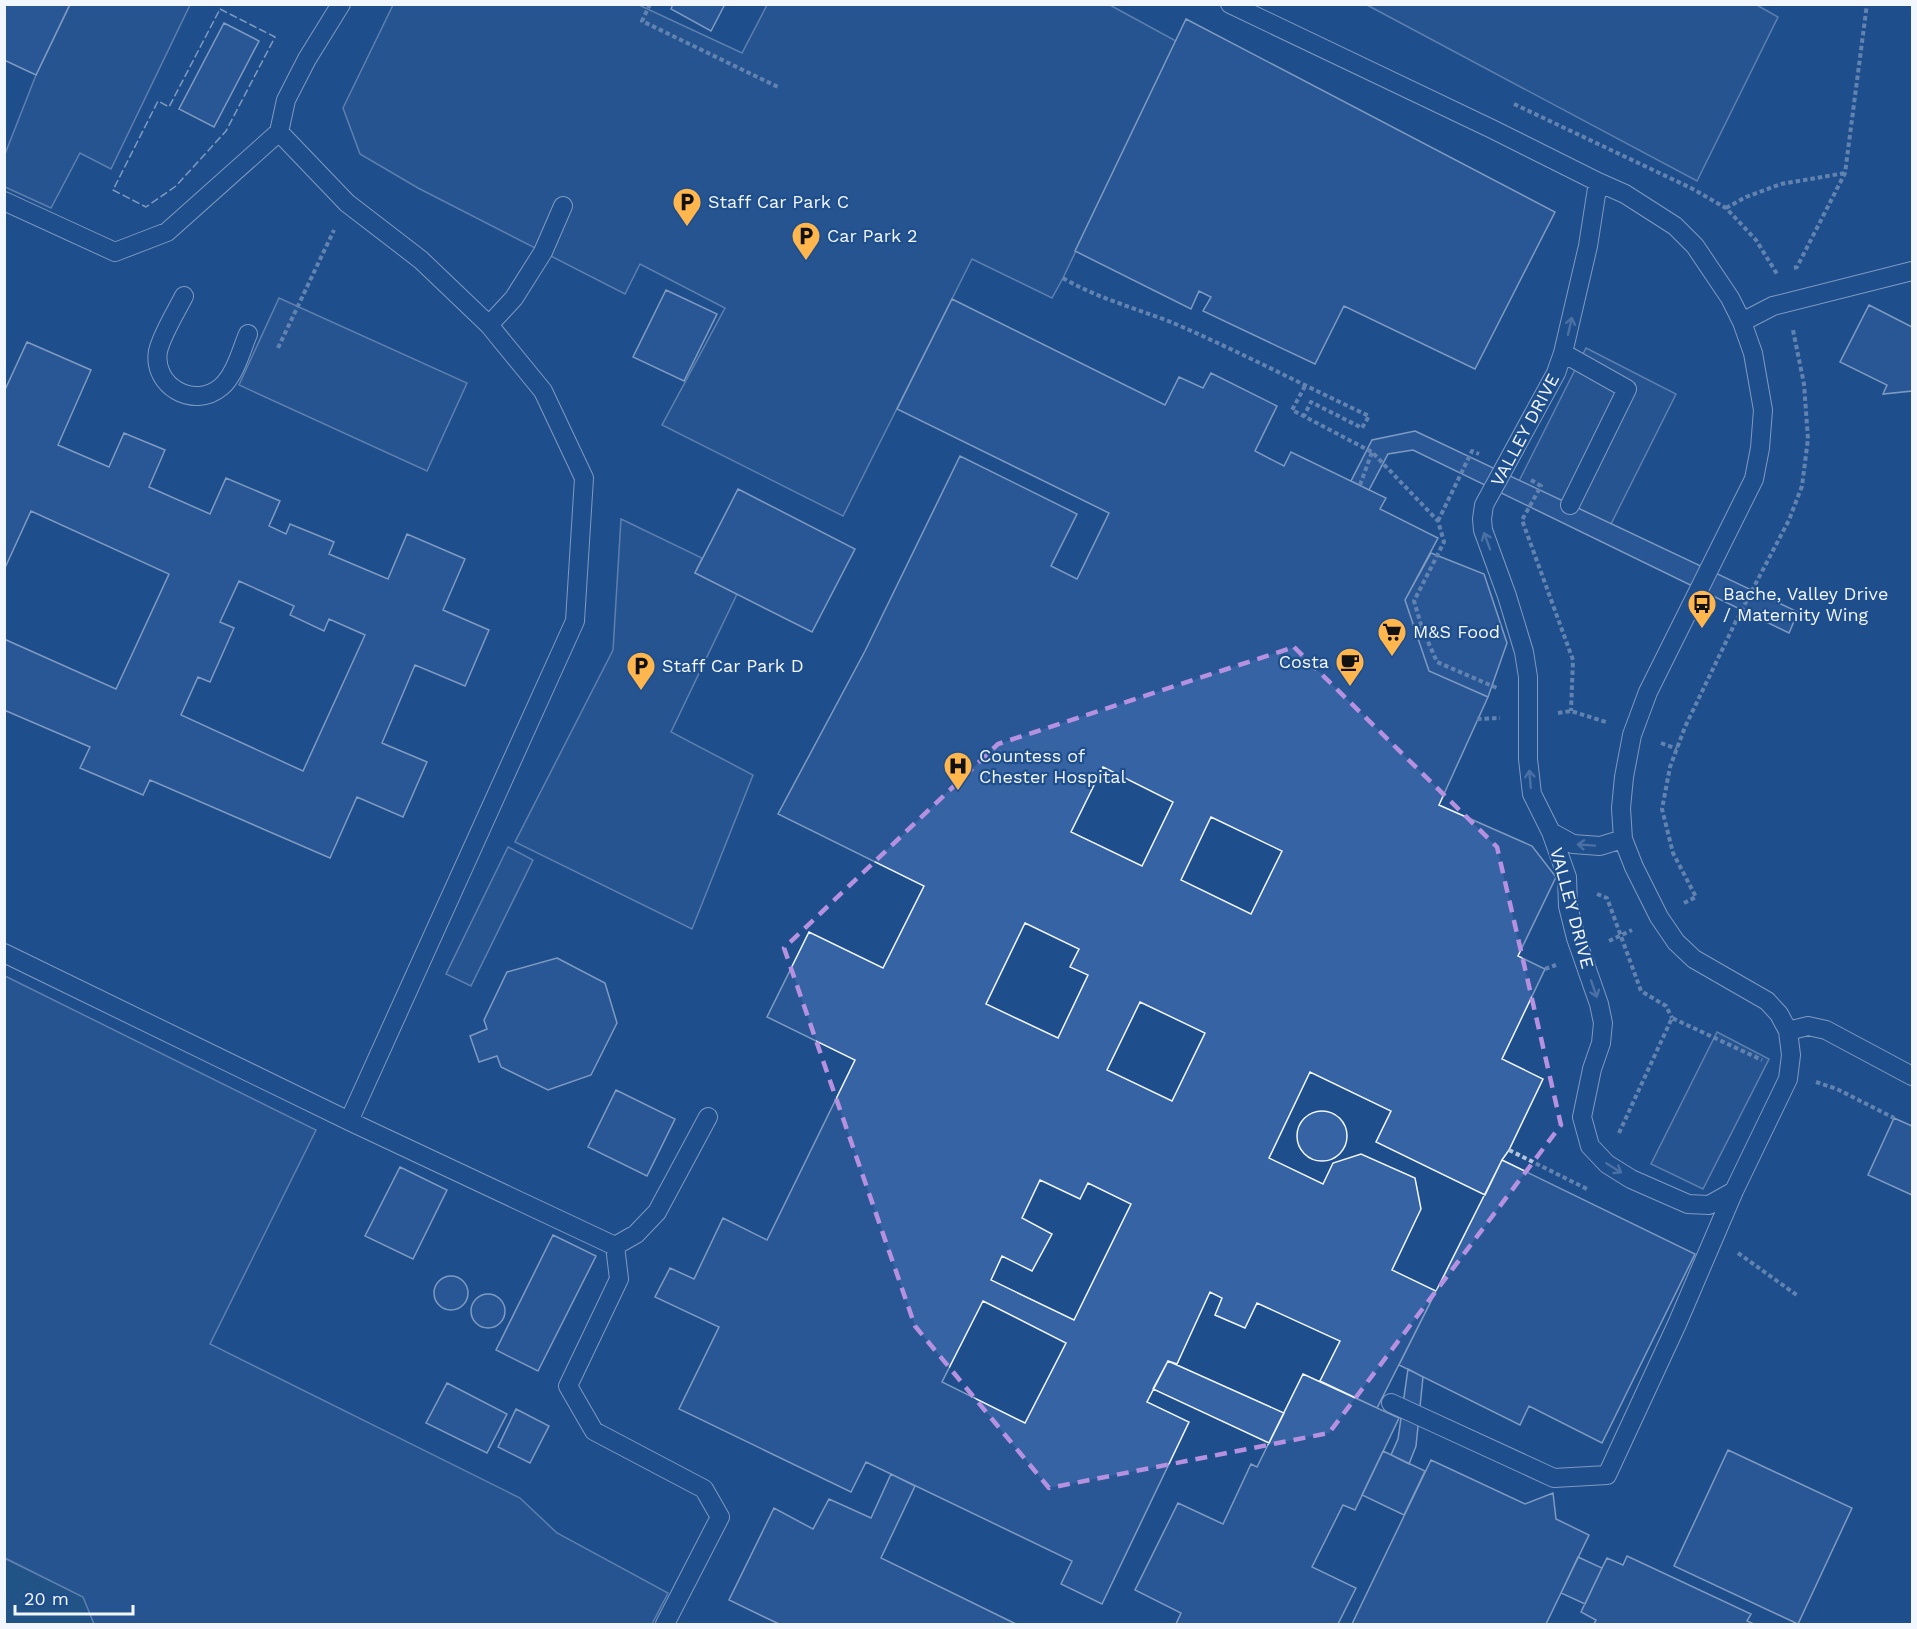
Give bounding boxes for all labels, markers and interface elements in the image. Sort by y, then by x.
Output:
parking icon: Staff Car Park C [671,186,703,228]
place label: Staff Car Park C [708,191,849,212]
parking icon: Car Park 2 [790,220,822,262]
place label: Car Park 2 [827,225,918,246]
one-way arrow [1564,316,1576,335]
street label: VALLEY DRIVE [1486,370,1563,490]
one-way arrow [1480,532,1491,551]
place label: Bache, Valley Drive / Maternity Wing [1723,583,1888,625]
bus stop icon: Bache, Valley Drive / Maternity Wing [1686,588,1718,630]
supermarket icon: M&S Food [1376,616,1408,658]
place label: M&S Food [1413,621,1500,642]
cafe icon: Costa [1334,646,1366,688]
parking icon: Staff Car Park D [625,650,657,692]
place label: Costa [1279,651,1329,672]
place label: Staff Car Park D [662,655,804,676]
place label: Countess of Chester Hospital [979,745,1127,787]
hospital icon: Countess of Chester Hospital [942,750,974,792]
one-way arrow [1524,769,1535,789]
one-way arrow [1577,839,1597,850]
street label: VALLEY DRIVE [1546,845,1599,971]
one-way arrow [1589,979,1600,998]
one-way arrow [1605,1163,1622,1175]
scale bar [15,1578,134,1616]
text: 20 m [24,1588,69,1609]

